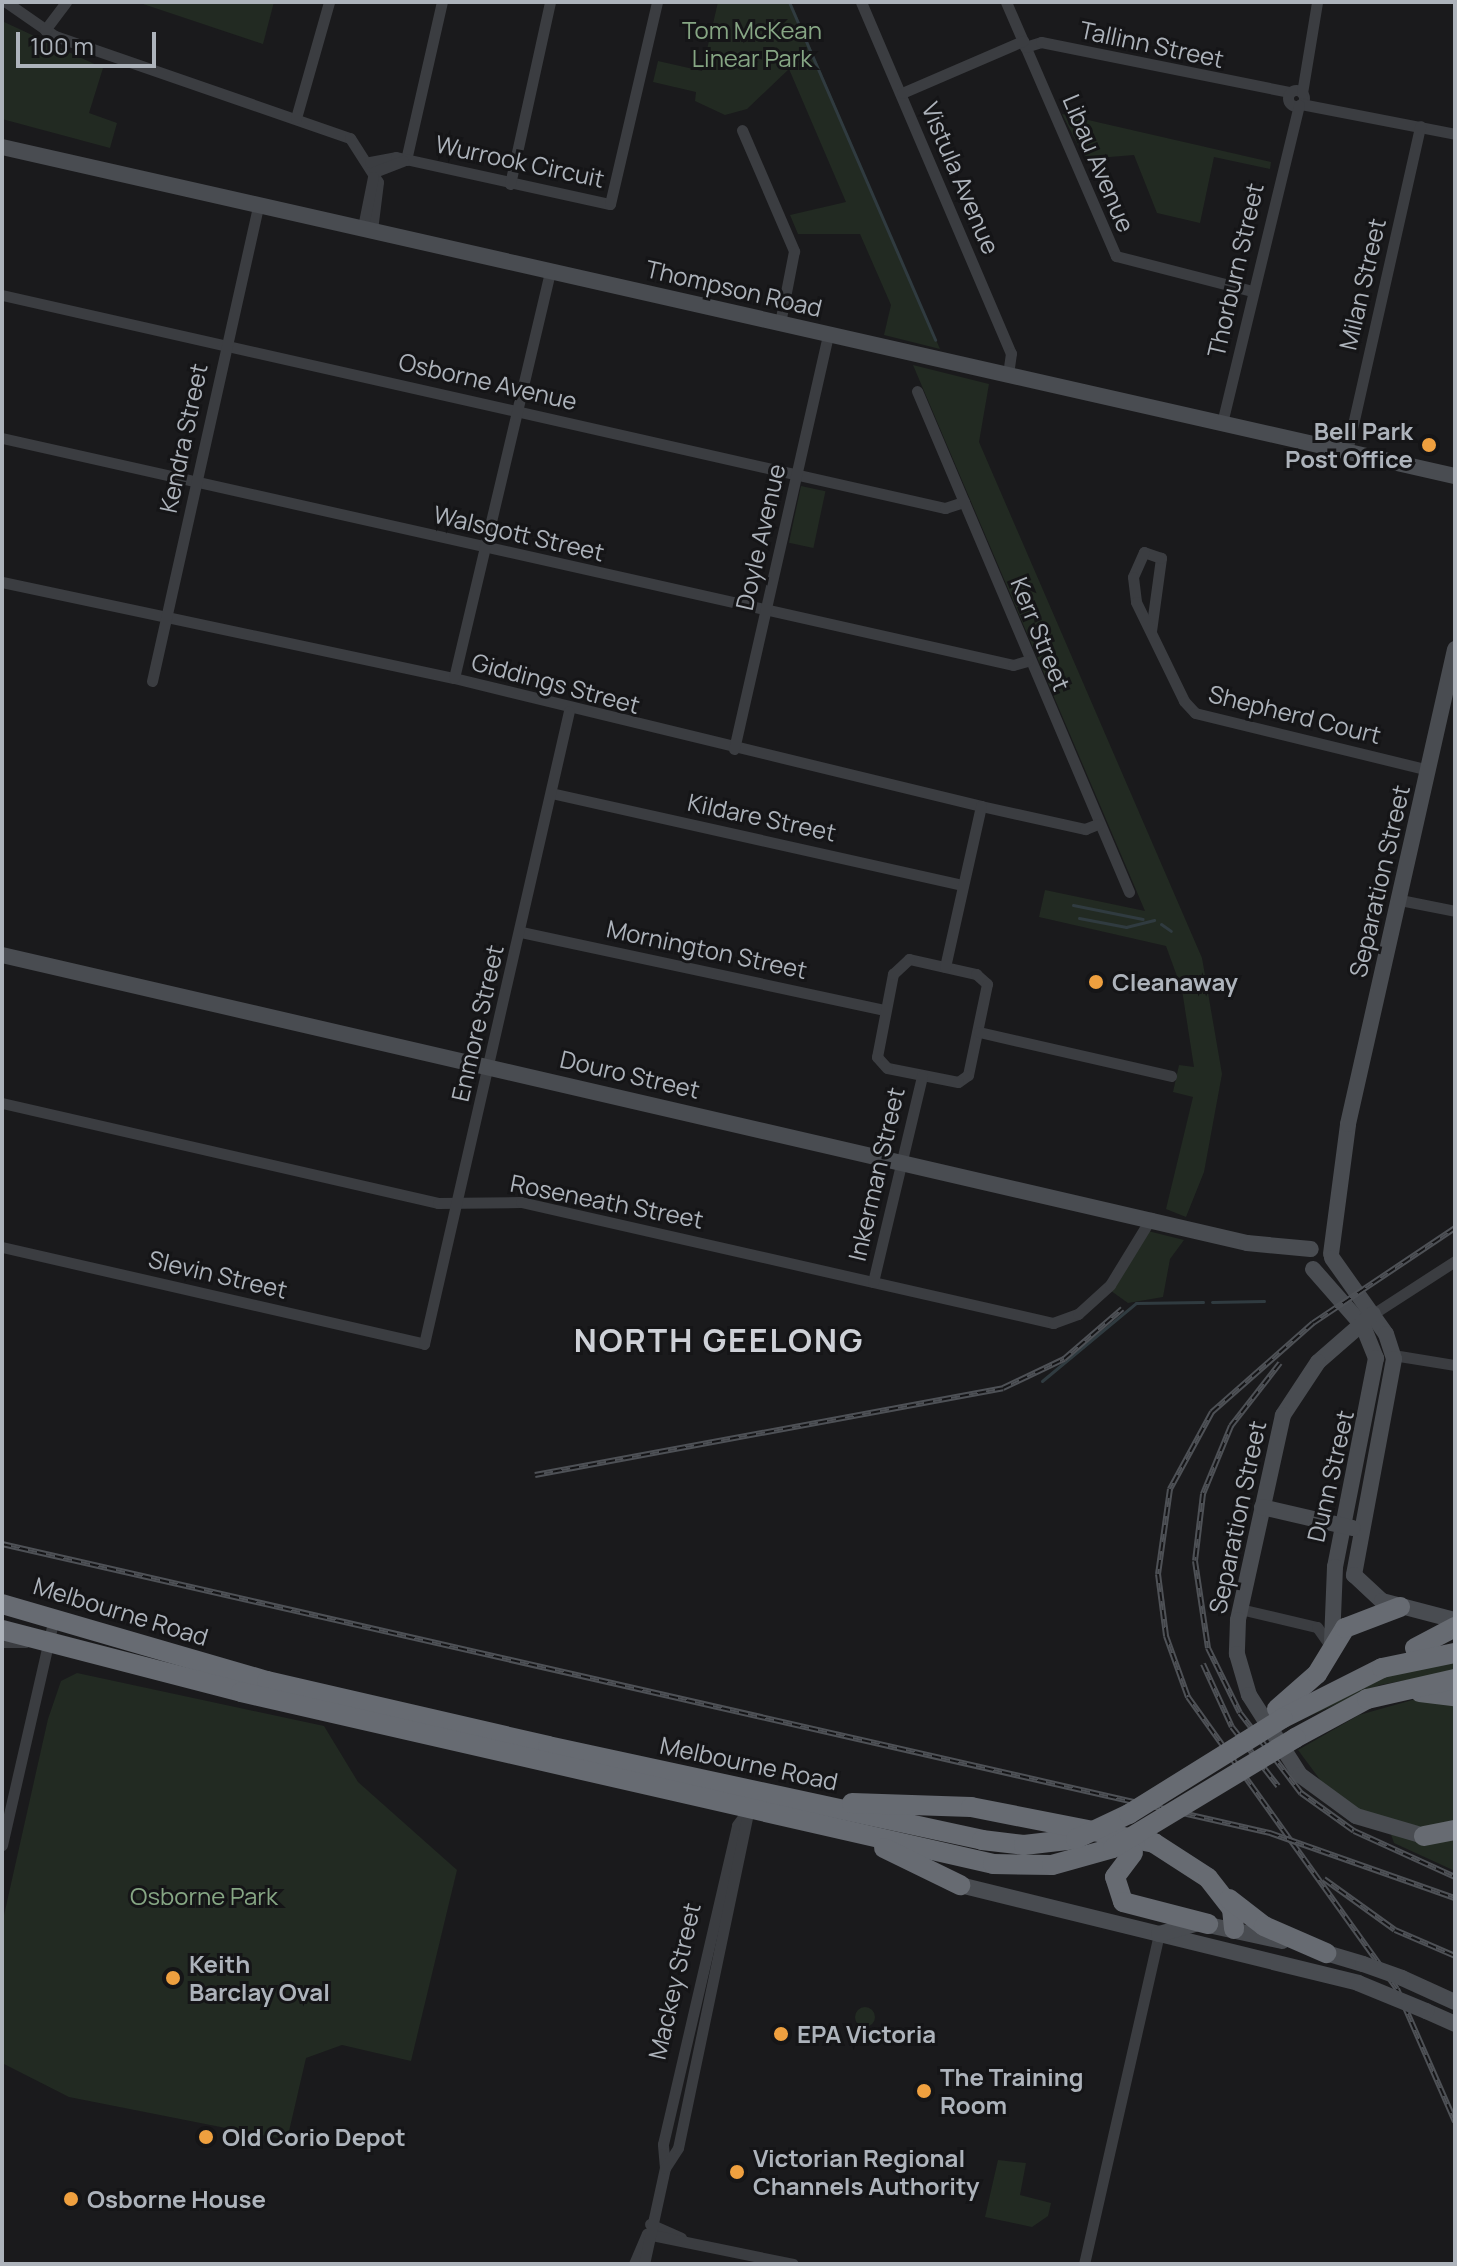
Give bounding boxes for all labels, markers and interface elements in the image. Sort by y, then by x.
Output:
street label: Tallinn Street [1077,15,1227,73]
scale bar [20,16,160,66]
park label: Tom McKean Linear Park [682,16,822,72]
text: 100 m [30,29,94,62]
street label: Libau Avenue [1057,90,1141,236]
street label: Vistula Avenue [916,98,1006,258]
street label: Wurrook Circuit [433,129,607,193]
street label: Thorburn Street [1201,180,1269,360]
street label: Milan Street [1333,215,1391,353]
street label: Thompson Road [643,254,825,322]
street label: Osborne Avenue [396,346,580,416]
street label: Kendra Street [153,361,213,515]
place label: Bell Park Post Office [1285,417,1413,473]
marker: Bell Park Post Office [1420,436,1438,454]
street label: Doyle Avenue [729,461,791,613]
street label: Walsgott Street [431,499,607,567]
street label: Kerr Street [1005,573,1077,695]
street label: Giddings Street [469,647,643,719]
street label: Shepherd Court [1206,679,1384,749]
street label: Separation Street [1343,782,1415,980]
street label: Kildare Street [685,787,839,847]
street label: Mornington Street [604,914,810,984]
street label: Enmore Street [445,942,509,1104]
place label: Cleanaway [1112,968,1238,996]
marker: Cleanaway [1087,973,1105,991]
street label: Douro Street [557,1044,703,1104]
street label: Inkerman Street [842,1084,910,1264]
street label: Roseneath Street [508,1168,706,1234]
street label: Slevin Street [146,1244,290,1304]
district label: NORTH GEELONG [574,1321,864,1359]
street label: Dunn Street [1301,1407,1359,1545]
street label: Separation Street [1202,1418,1272,1616]
street label: Melbourne Road [30,1571,212,1651]
street label: Melbourne Road [657,1730,841,1796]
park label: Osborne Park [130,1882,278,1910]
street label: Mackey Street [642,1900,706,2062]
place label: Keith Barclay Oval [189,1950,330,2006]
marker: Keith Barclay Oval [164,1969,182,1987]
place label: EPA Victoria [797,2020,936,2048]
marker: EPA Victoria [772,2025,790,2043]
place label: The Training Room [940,2063,1084,2119]
marker: The Training Room [915,2082,933,2100]
place label: Old Corio Depot [222,2123,406,2151]
marker: Old Corio Depot [197,2128,215,2146]
place label: Victorian Regional Channels Authority [753,2144,979,2200]
marker: Victorian Regional Channels Authority [728,2163,746,2181]
place label: Osborne House [87,2185,266,2213]
marker: Osborne House [62,2190,80,2208]

